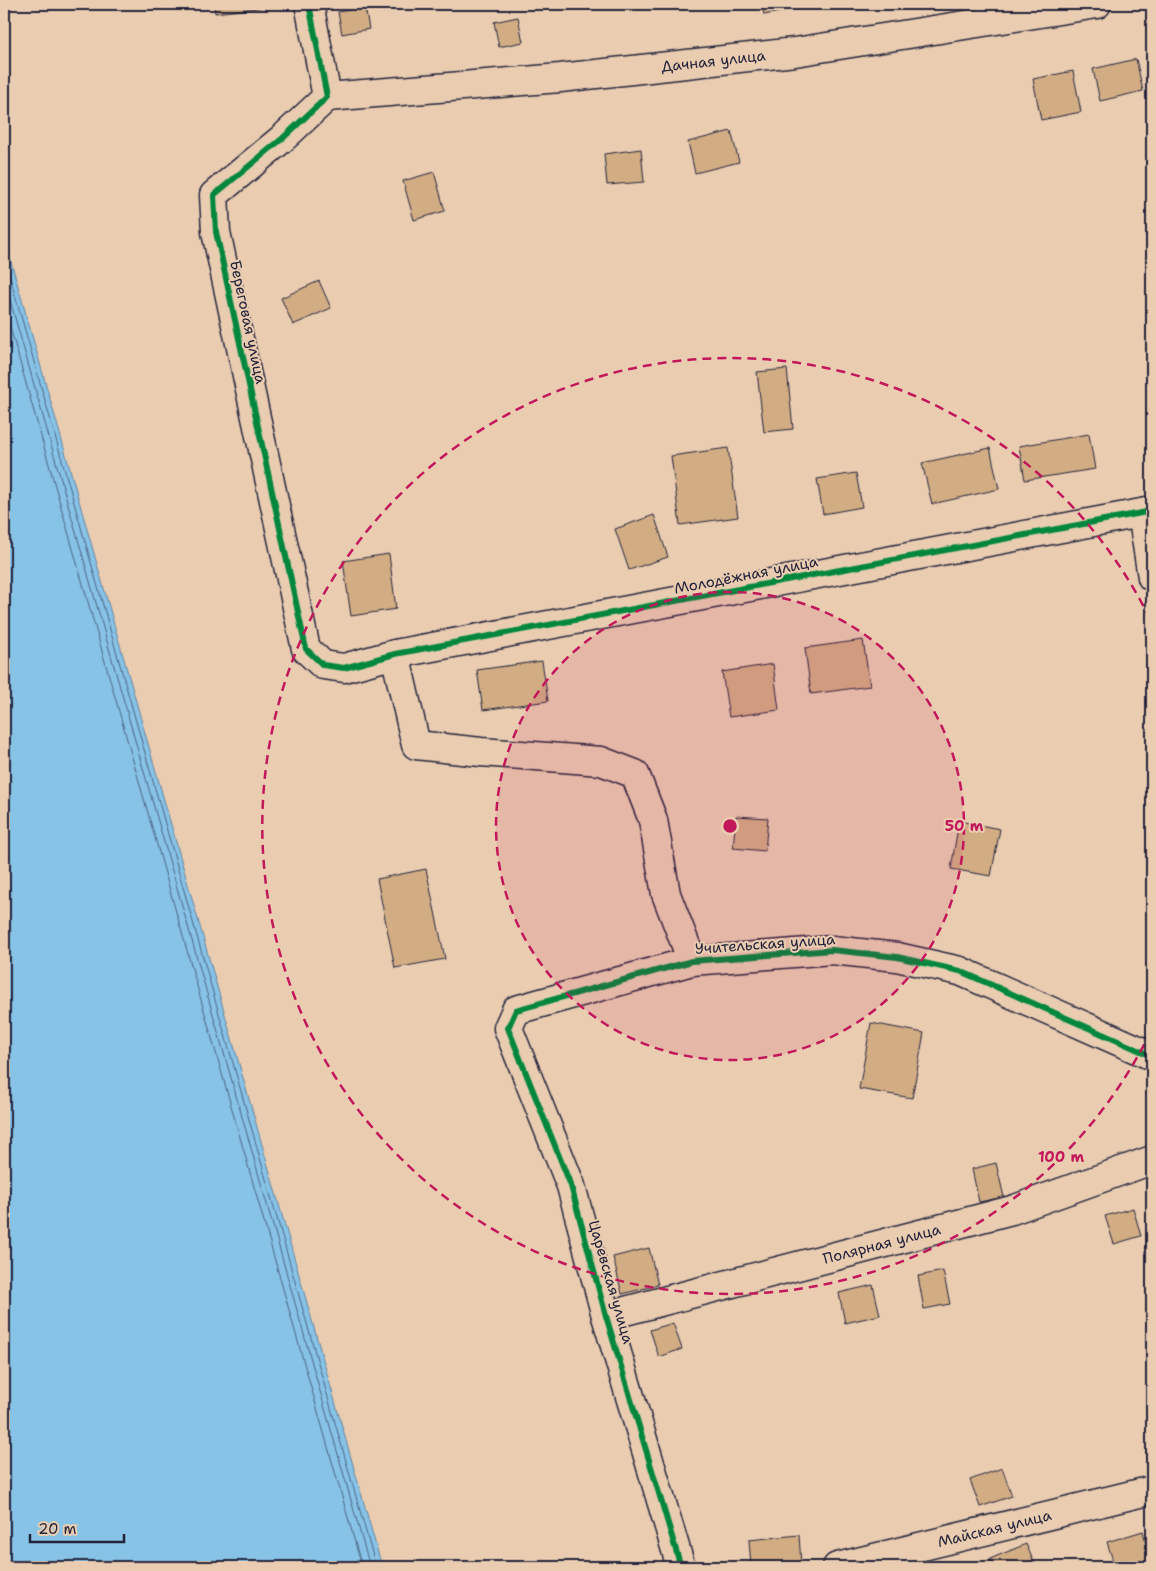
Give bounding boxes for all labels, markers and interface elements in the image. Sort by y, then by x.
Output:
street label: Дачная улица [660,45,767,77]
street label: Береговая улица [225,258,271,386]
street label: Молодёжная улица [672,551,820,599]
text: 50 m [945,816,984,836]
centre of rings [721,817,739,835]
street label: Учительская улица [694,929,837,959]
text: 100 m [1038,1147,1084,1167]
street label: Царевская улица [584,1218,638,1347]
street label: Полярная улица [821,1219,943,1269]
street label: Майская улица [935,1505,1054,1552]
scale bar [30,1511,124,1543]
text: 20 m [38,1519,77,1539]

